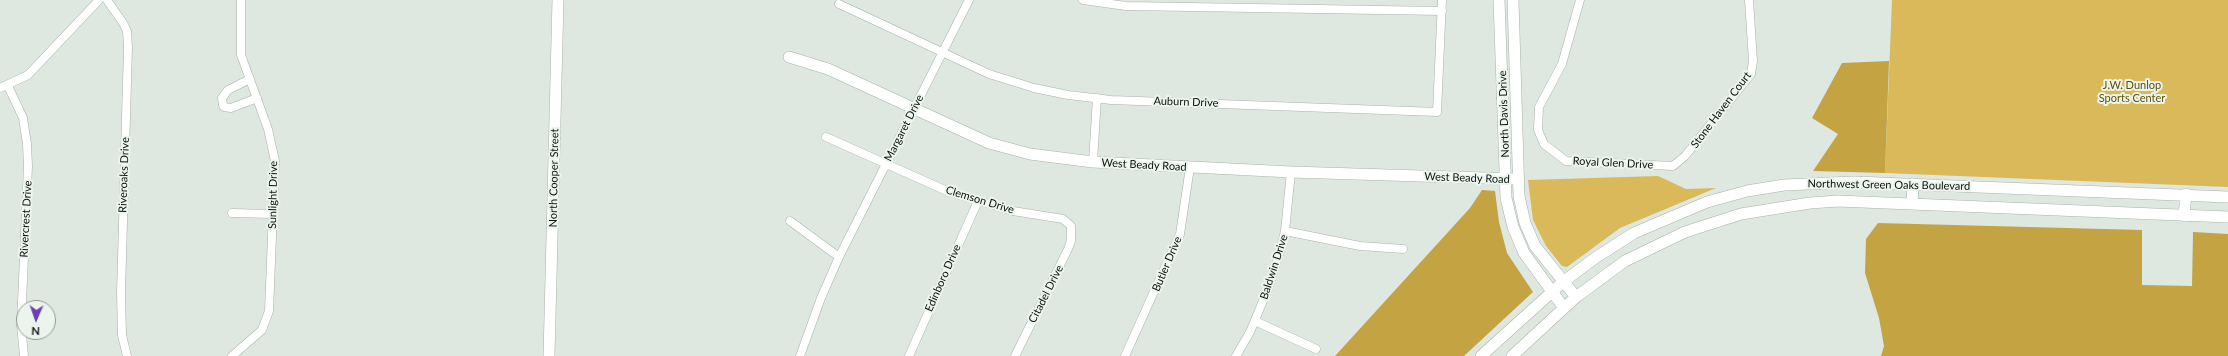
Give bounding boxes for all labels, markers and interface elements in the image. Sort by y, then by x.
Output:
street label: Stone Haven Court [1688,69,1754,151]
street label: North Davis Drive [1496,70,1512,158]
park label: J.W. Dunlop Sports Center [2099,78,2165,104]
street label: Margaret Drive [882,92,926,164]
street label: Auburn Drive [1153,94,1219,110]
street label: North Cooper Street [547,128,561,228]
street label: Riveroaks Drive [116,137,132,213]
street label: Royal Glen Drive [1572,154,1654,172]
street label: West Beady Road [1101,156,1187,174]
street label: Sunlight Drive [266,161,280,229]
street label: West Beady Road [1424,170,1510,186]
street label: Northwest Green Oaks Boulevard [1808,177,1970,193]
street label: Rivercrest Drive [17,180,35,258]
street label: Clemson Drive [944,183,1016,217]
street label: Baldwin Drive [1257,233,1291,301]
street label: Butler Drive [1149,234,1185,294]
street label: Edinboro Drive [922,242,964,314]
street label: Citadel Drive [1026,263,1066,325]
north arrow [16,300,56,340]
text: N [31,325,40,338]

